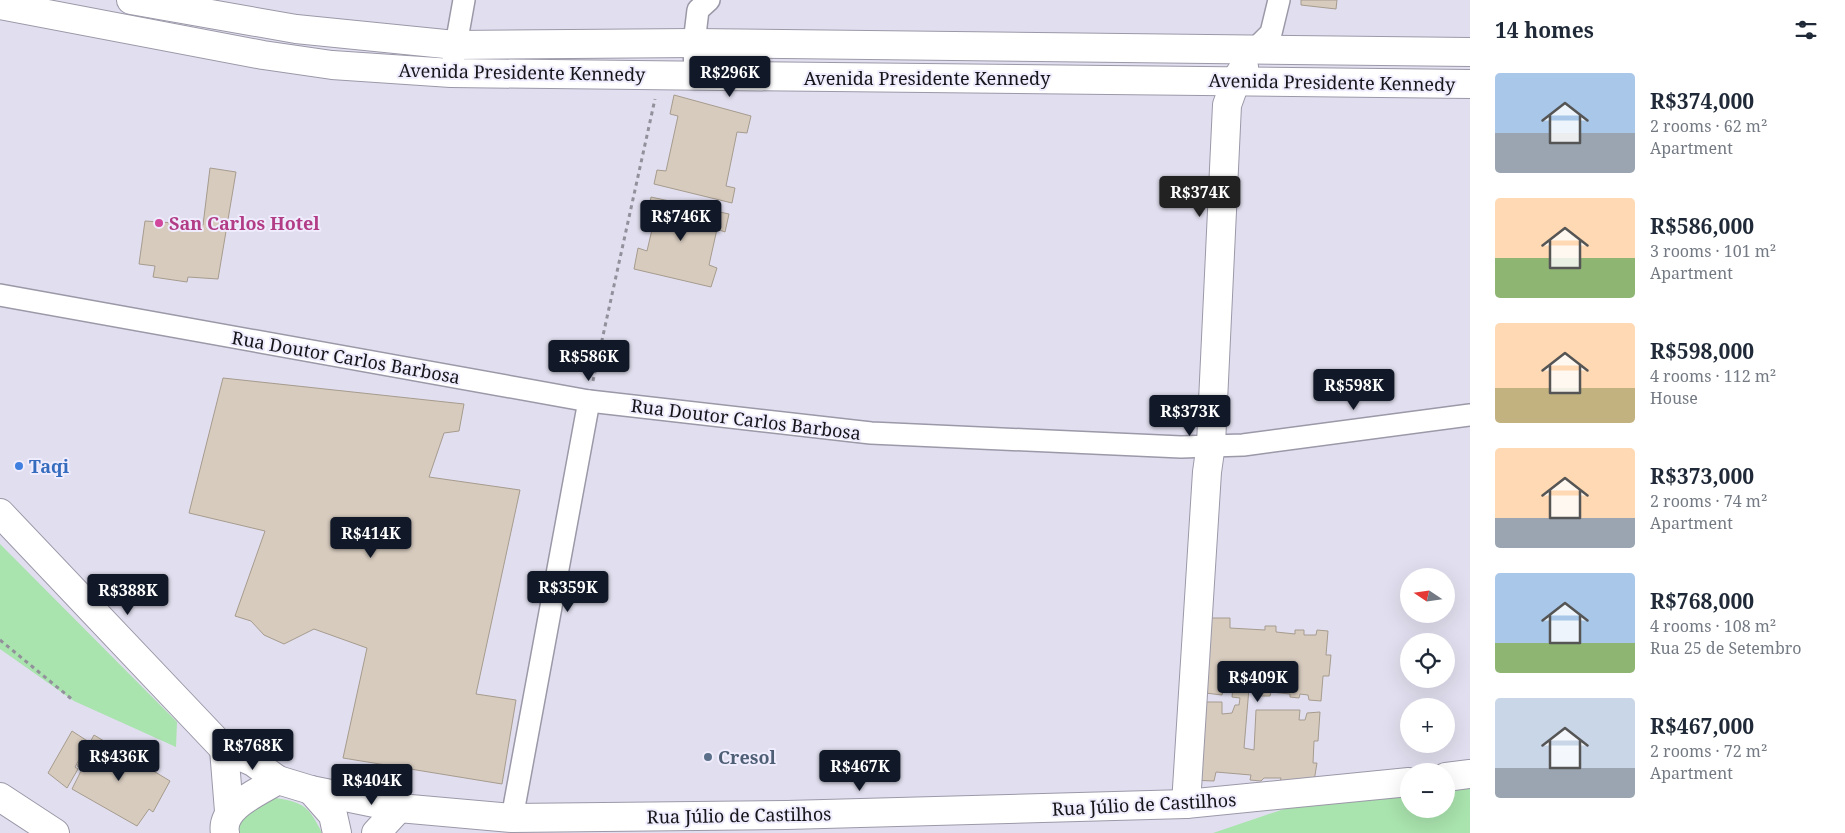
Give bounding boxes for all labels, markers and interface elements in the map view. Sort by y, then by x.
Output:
text: 14 homes [1495,16,1594,44]
icon: filters [1792,16,1820,44]
pin: R$296K [689,56,771,98]
street label: Avenida Presidente Kennedy [398,58,646,86]
text: R$296K [700,61,760,83]
street label: Avenida Presidente Kennedy [804,66,1051,90]
street label: Avenida Presidente Kennedy [1208,68,1456,96]
text: R$374,000 [1650,87,1754,115]
icon: home [1535,93,1595,153]
text: 2 rooms · 62 m² [1650,115,1767,137]
text: Apartment [1650,137,1733,159]
pin: R$374K [1159,176,1241,218]
text: R$374K [1170,181,1230,203]
pin: R$746K [640,200,722,242]
text: R$746K [651,205,711,227]
place label: San Carlos Hotel [169,211,320,235]
text: R$586,000 [1650,212,1754,240]
marker: San Carlos Hotel [153,217,165,229]
icon: home [1535,218,1595,278]
text: 3 rooms · 101 m² [1650,240,1776,262]
text: Apartment [1650,262,1733,284]
street label: Rua Doutor Carlos Barbosa [230,325,462,389]
text: R$598,000 [1650,337,1754,365]
pin: R$586K [548,340,630,382]
icon: home [1535,343,1595,403]
text: R$586K [559,345,619,367]
text: 4 rooms · 112 m² [1650,365,1776,387]
pin: R$598K [1313,368,1395,411]
text: R$598K [1324,374,1384,396]
text: House [1650,387,1698,409]
street label: Rua Doutor Carlos Barbosa [630,393,862,445]
pin: R$373K [1149,394,1231,437]
text: R$373K [1160,400,1220,422]
place label: Taqi [29,454,70,478]
marker: Taqi [13,460,25,472]
text: R$373,000 [1650,462,1754,490]
icon: home [1535,468,1595,528]
text: 2 rooms · 74 m² [1650,490,1767,512]
text: Apartment [1650,512,1733,534]
pin: R$414K [330,516,412,559]
text: R$414K [341,522,401,544]
north arrow [1400,568,1455,622]
map controls [1400,568,1455,818]
pin: R$359K [527,570,609,613]
pin: R$388K [87,574,169,616]
text: R$359K [538,576,598,598]
text: R$388K [98,579,158,601]
text: R$768,000 [1650,587,1754,615]
icon: home [1535,593,1595,653]
text: 4 rooms · 108 m² [1650,615,1776,637]
button: locate [1400,633,1455,688]
text: Rua 25 de Setembro [1650,637,1802,659]
pin: R$409K [1217,660,1299,703]
text: R$409K [1228,666,1288,688]
button: + [1400,698,1455,753]
text: R$467,000 [1650,712,1754,740]
icon: home [1535,718,1595,778]
pin: R$768K [212,728,294,771]
text: R$768K [223,734,283,756]
pin: R$436K [78,740,160,782]
text: 2 rooms · 72 m² [1650,740,1767,762]
text: R$436K [89,745,149,767]
place label: Cresol [718,745,776,769]
pin: R$467K [819,750,901,792]
marker: Cresol [702,751,714,763]
text: R$467K [830,755,890,777]
text: Apartment [1650,762,1733,784]
button: − [1400,763,1455,818]
pin: R$404K [331,764,413,806]
text: R$404K [342,769,402,791]
street label: Rua Júlio de Castilhos [1051,787,1237,821]
street label: Rua Júlio de Castilhos [647,801,831,829]

